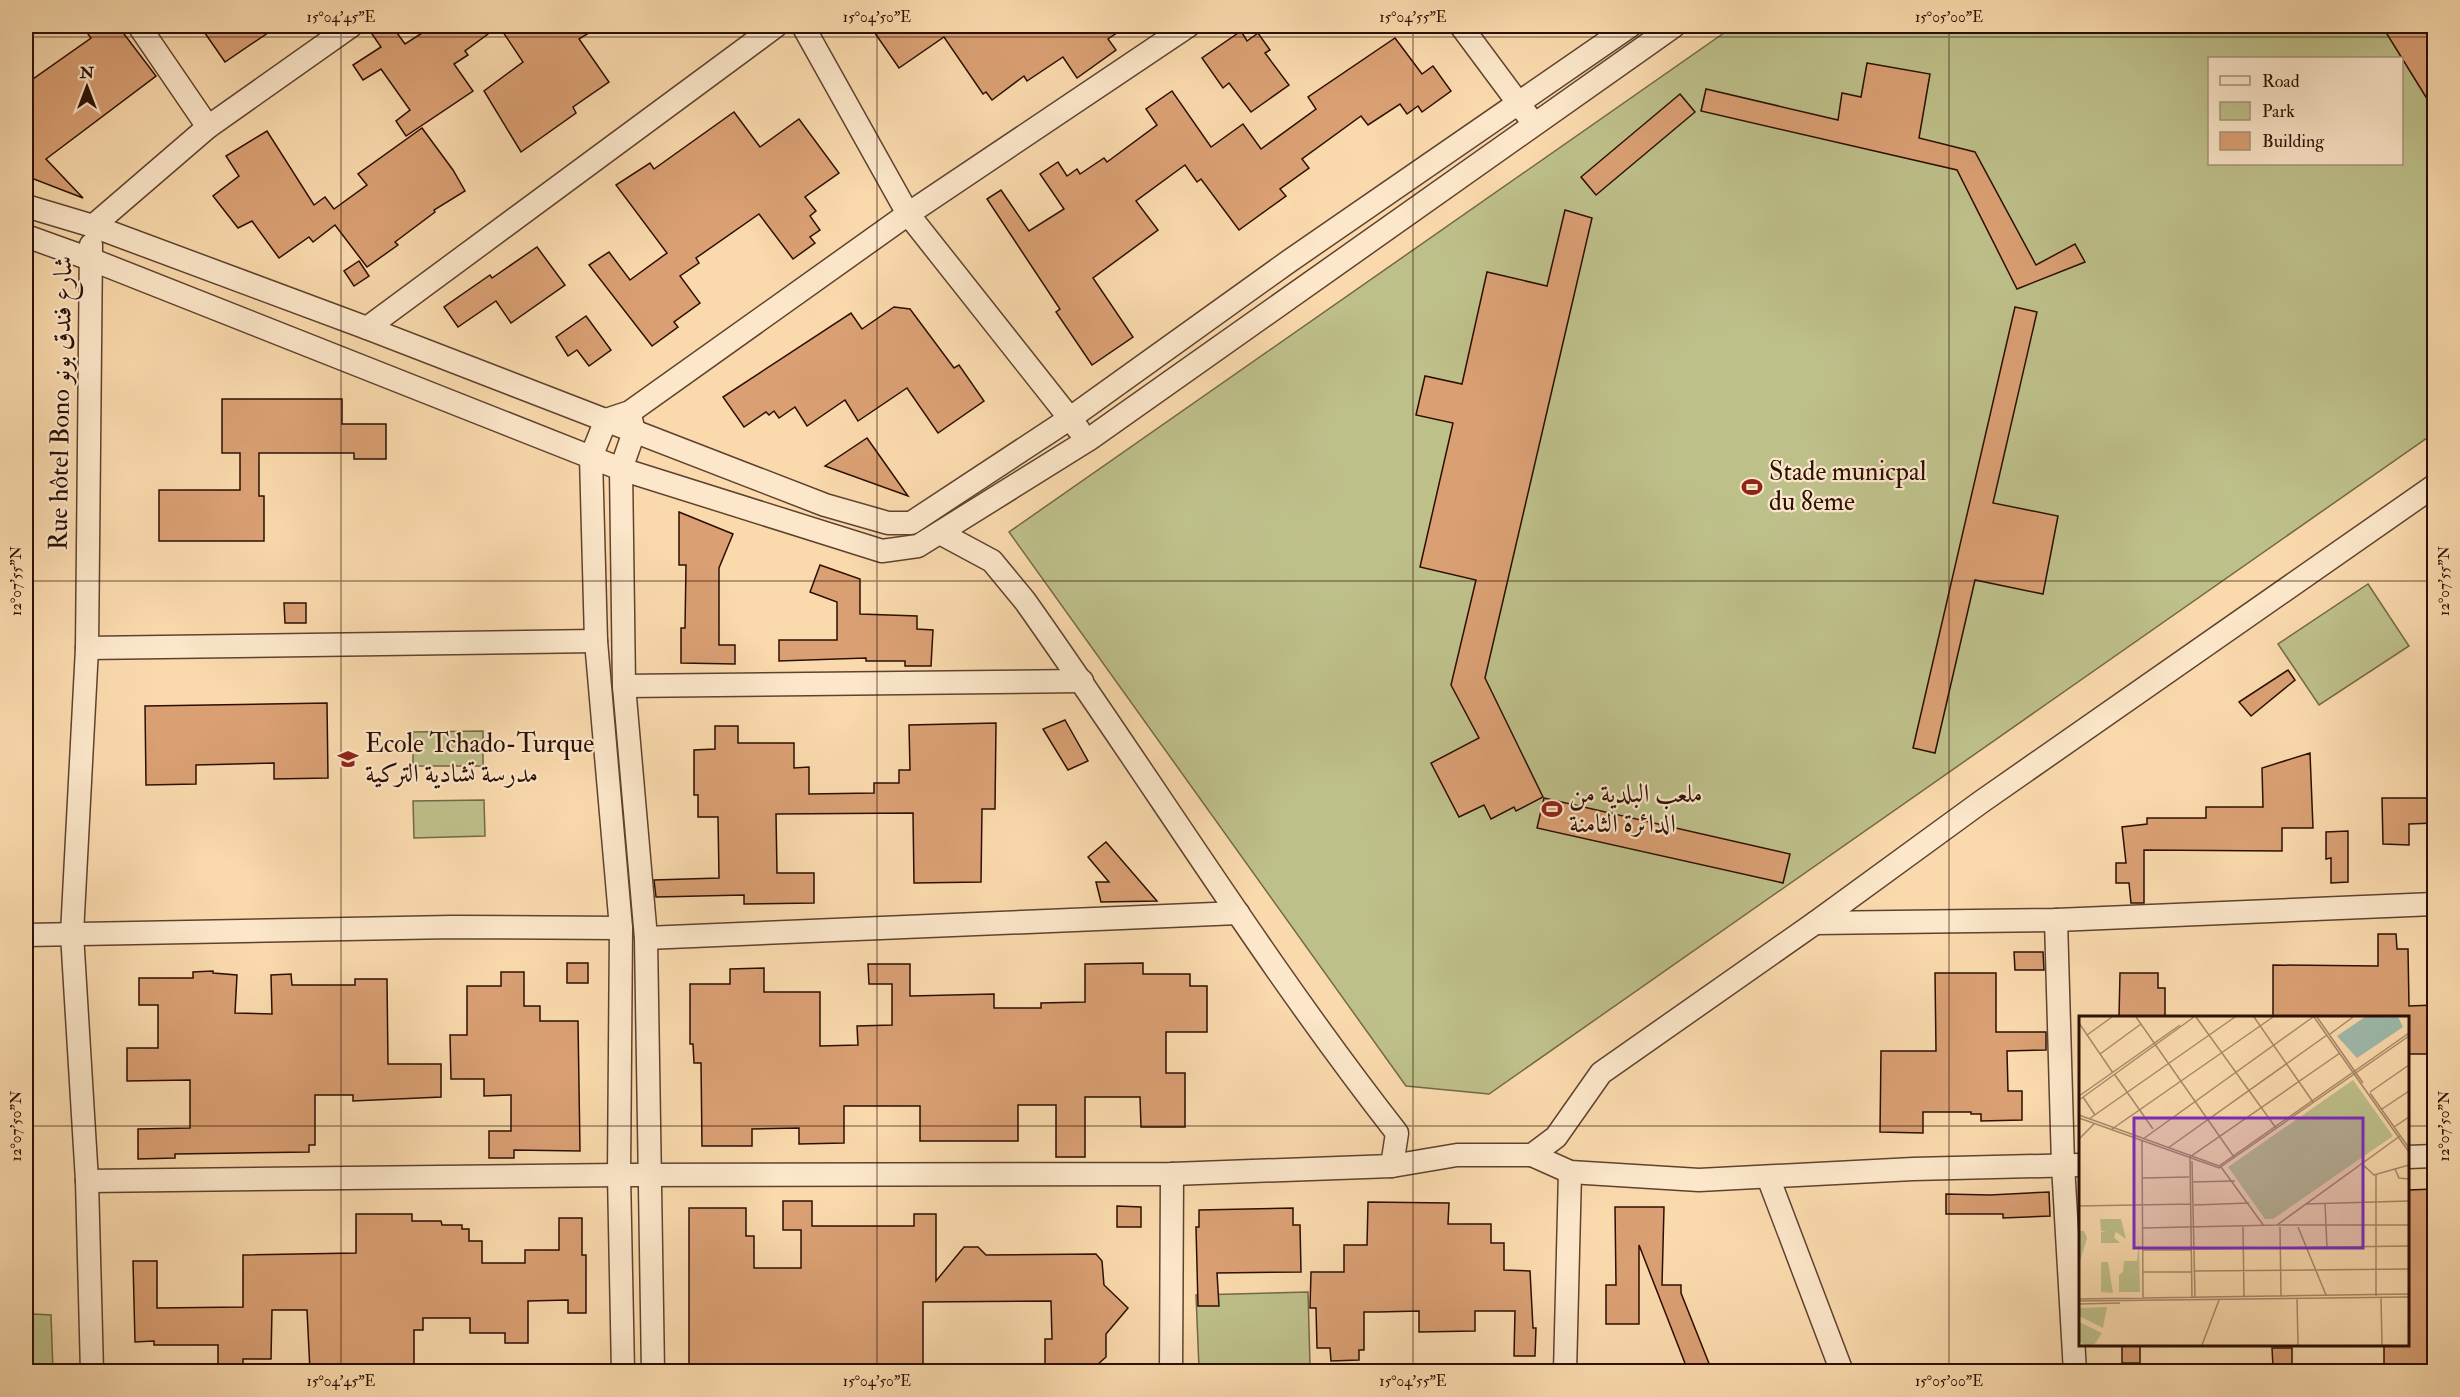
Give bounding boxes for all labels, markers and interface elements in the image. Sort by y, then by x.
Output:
text: 15°04'45"E [307,8,376,27]
text: 15°04'50"E [843,8,911,27]
text: 15°04'55"E [1379,8,1447,27]
text: 15°05'00"E [1915,8,1983,27]
north arrow [57,57,117,117]
legend [2208,57,2403,165]
text: N [79,63,95,83]
text: Road [2262,70,2300,93]
text: Park [2262,100,2295,123]
text: Building [2262,130,2325,153]
street label: Rue hôtel Bono شارع فندق بونو [42,255,85,551]
place label: Stade municpal du 8eme [1769,456,1927,518]
sports icon: Stade municpal du 8eme [1740,475,1764,499]
text: 12°07'55"N [7,546,26,616]
text: 12°07'55"N [2435,546,2454,616]
place label: Ecole Tchado-Turque مدرسة تشادية التركية [365,728,594,790]
school or university icon: Ecole Tchado-Turque مدرسة تشادية التركية [336,747,360,771]
place label: ملعب البلدية من الدائرة الثامنة [1569,778,1703,840]
sports icon: ملعب البلدية من الدائرة الثامنة [1540,797,1564,821]
inset map [2079,1016,2409,1346]
text: 12°07'50"N [7,1090,26,1161]
text: 12°07'50"N [2435,1090,2454,1161]
text: 15°04'45"E [307,1372,376,1391]
text: 15°04'50"E [843,1372,911,1391]
text: 15°04'55"E [1379,1372,1447,1391]
text: 15°05'00"E [1915,1372,1983,1391]

